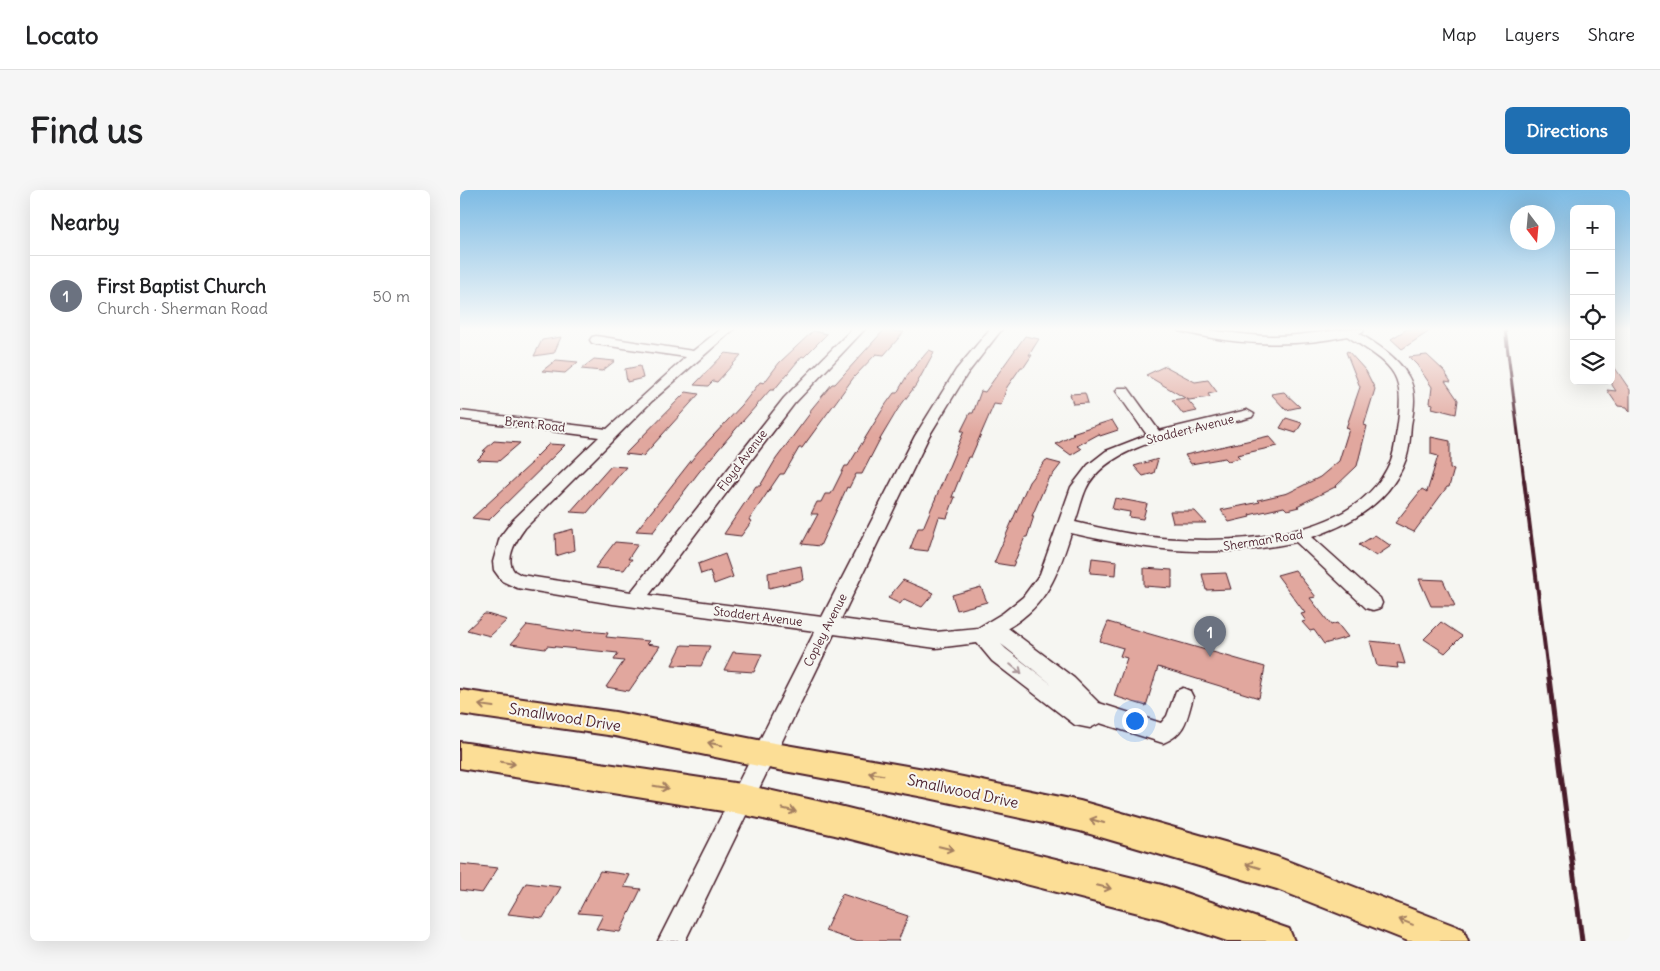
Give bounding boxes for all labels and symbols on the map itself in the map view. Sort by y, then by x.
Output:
north arrow [1510,205,1555,250]
street label: Stoddert Avenue [1145,411,1235,447]
street label: Brent Road [504,413,566,435]
street label: Floyd Avenue [714,426,770,494]
street label: Sherman Road [1222,526,1304,554]
street label: Copley Avenue [800,591,850,669]
street label: Stoddert Avenue [713,603,803,629]
pin: 1 [1194,616,1226,657]
one-way arrow [1009,663,1022,674]
street label: Smallwood Drive [508,699,622,735]
one-way arrow [479,700,495,710]
your location [1122,708,1148,734]
one-way arrow [708,739,724,749]
one-way arrow [500,758,516,768]
one-way arrow [869,769,885,779]
street label: Smallwood Drive [906,770,1020,812]
one-way arrow [652,782,668,792]
one-way arrow [780,806,796,815]
one-way arrow [1090,816,1106,825]
one-way arrow [938,844,954,853]
one-way arrow [1246,861,1262,871]
one-way arrow [1096,883,1112,892]
one-way arrow [1399,917,1414,927]

